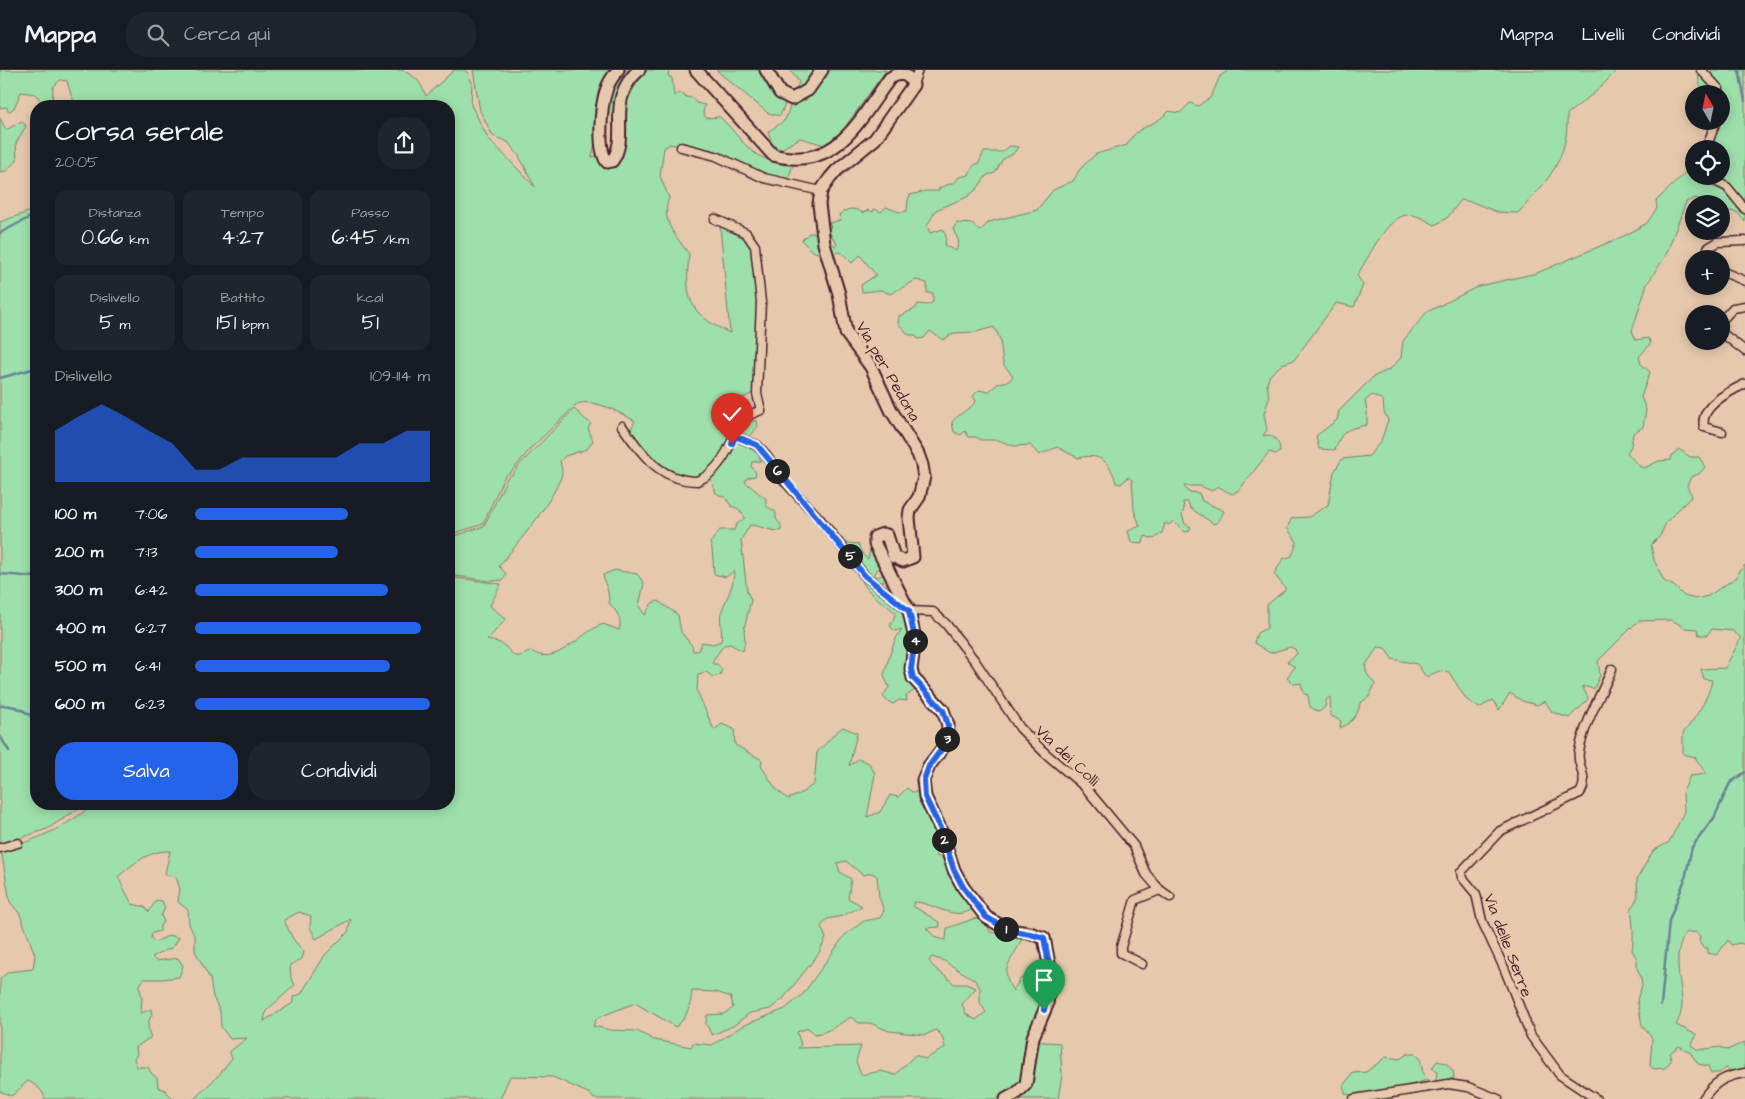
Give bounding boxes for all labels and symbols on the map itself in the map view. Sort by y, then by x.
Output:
north arrow [1685,85,1730,130]
street label: Via per Pedona [851,318,926,425]
pin [711,393,753,444]
pin: 6 [764,458,790,484]
pin: 5 [838,544,862,568]
pin: 4 [902,628,928,654]
street label: Via dei Colli [1030,720,1105,792]
pin: 3 [934,726,960,752]
pin: 2 [932,828,956,852]
street label: Via delle Serre [1478,890,1538,1001]
pin: 1 [994,916,1018,942]
pin [1023,959,1065,1010]

